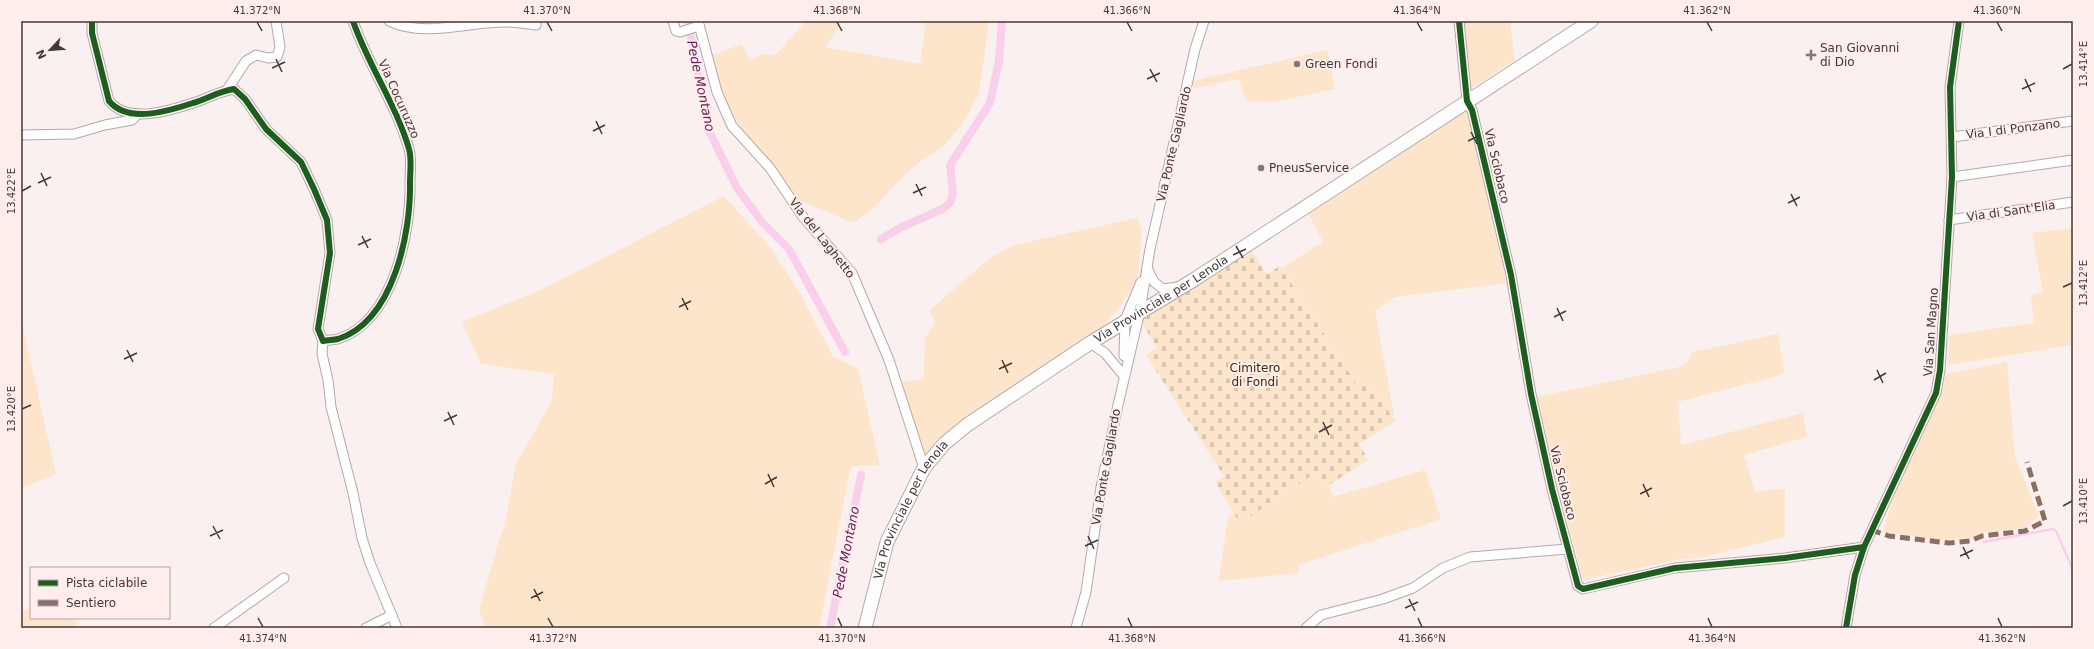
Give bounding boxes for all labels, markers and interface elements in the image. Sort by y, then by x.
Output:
text: 41.372°N [233,5,281,16]
text: 41.370°N [523,5,571,16]
text: 41.368°N [813,5,861,16]
text: 41.366°N [1103,5,1151,16]
text: 41.364°N [1393,5,1441,16]
text: 41.362°N [1683,5,1731,16]
text: 41.360°N [1973,5,2021,16]
north arrow [30,30,70,70]
water label: Pede Montano [684,39,718,133]
place label: San Giovanni di Dio [1820,41,1899,69]
text: 13.414°E [2078,41,2089,87]
text: N [34,47,49,61]
marker: San Giovanni di Dio [1805,49,1817,61]
street label: Via Cocuruzzo [375,57,423,141]
place label: Green Fondi [1305,57,1378,71]
marker: Green Fondi [1292,59,1302,69]
street label: Via Ponte Gagliardo [1154,85,1194,203]
street label: Via I di Ponzano [1965,116,2061,142]
street label: Via Sciobaco [1482,127,1512,205]
place label: PneusService [1269,161,1349,175]
marker: PneusService [1256,163,1266,173]
text: 13.422°E [6,168,17,214]
street label: Via del Laghetto [786,195,858,281]
street label: Via di Sant'Elia [1966,198,2056,224]
street label: Via Provinciale per Lenola [1092,252,1231,346]
text: 13.412°E [2078,260,2089,306]
street label: Via San Magno [1921,287,1941,377]
park label: Cimitero di Fondi [1230,361,1280,389]
text: 13.420°E [6,386,17,432]
street label: Via Ponte Gagliardo [1089,408,1123,526]
street label: Via Provinciale per Lenola [871,437,951,581]
street label: Via Sciobaco [1547,444,1579,522]
text: 13.410°E [2078,478,2089,524]
water label: Pede Montano [830,505,862,599]
legend [30,567,170,619]
text: Pista ciclabile [66,576,147,590]
text: Sentiero [66,596,116,610]
text: 41.374°N [239,633,287,644]
text: 41.372°N [529,633,577,644]
text: 41.370°N [818,633,866,644]
text: 41.368°N [1108,633,1156,644]
text: 41.366°N [1398,633,1446,644]
text: 41.364°N [1688,633,1736,644]
text: 41.362°N [1978,633,2026,644]

